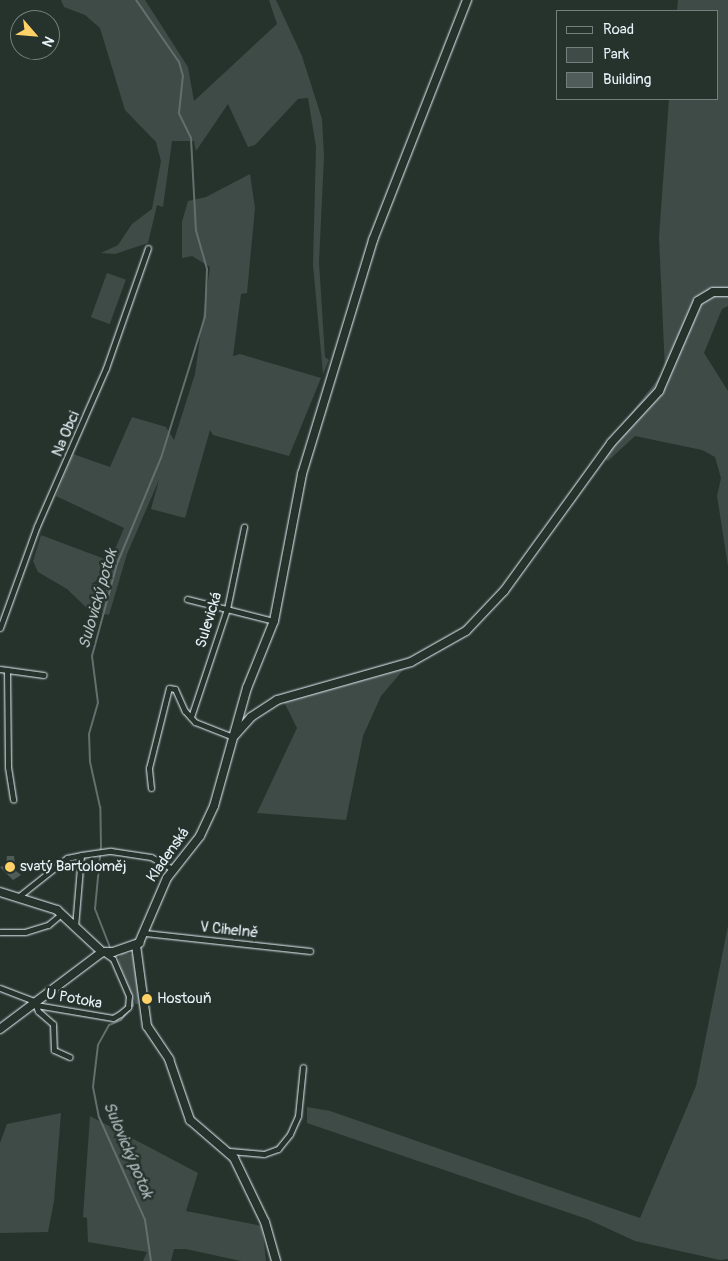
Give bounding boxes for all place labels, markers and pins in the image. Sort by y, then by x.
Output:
place label: svatý Bartoloměj [20,858,127,876]
marker: svatý Bartoloměj [4,861,16,873]
place label: Hostouň [157,990,212,1008]
marker: Hostouň [141,993,153,1005]

